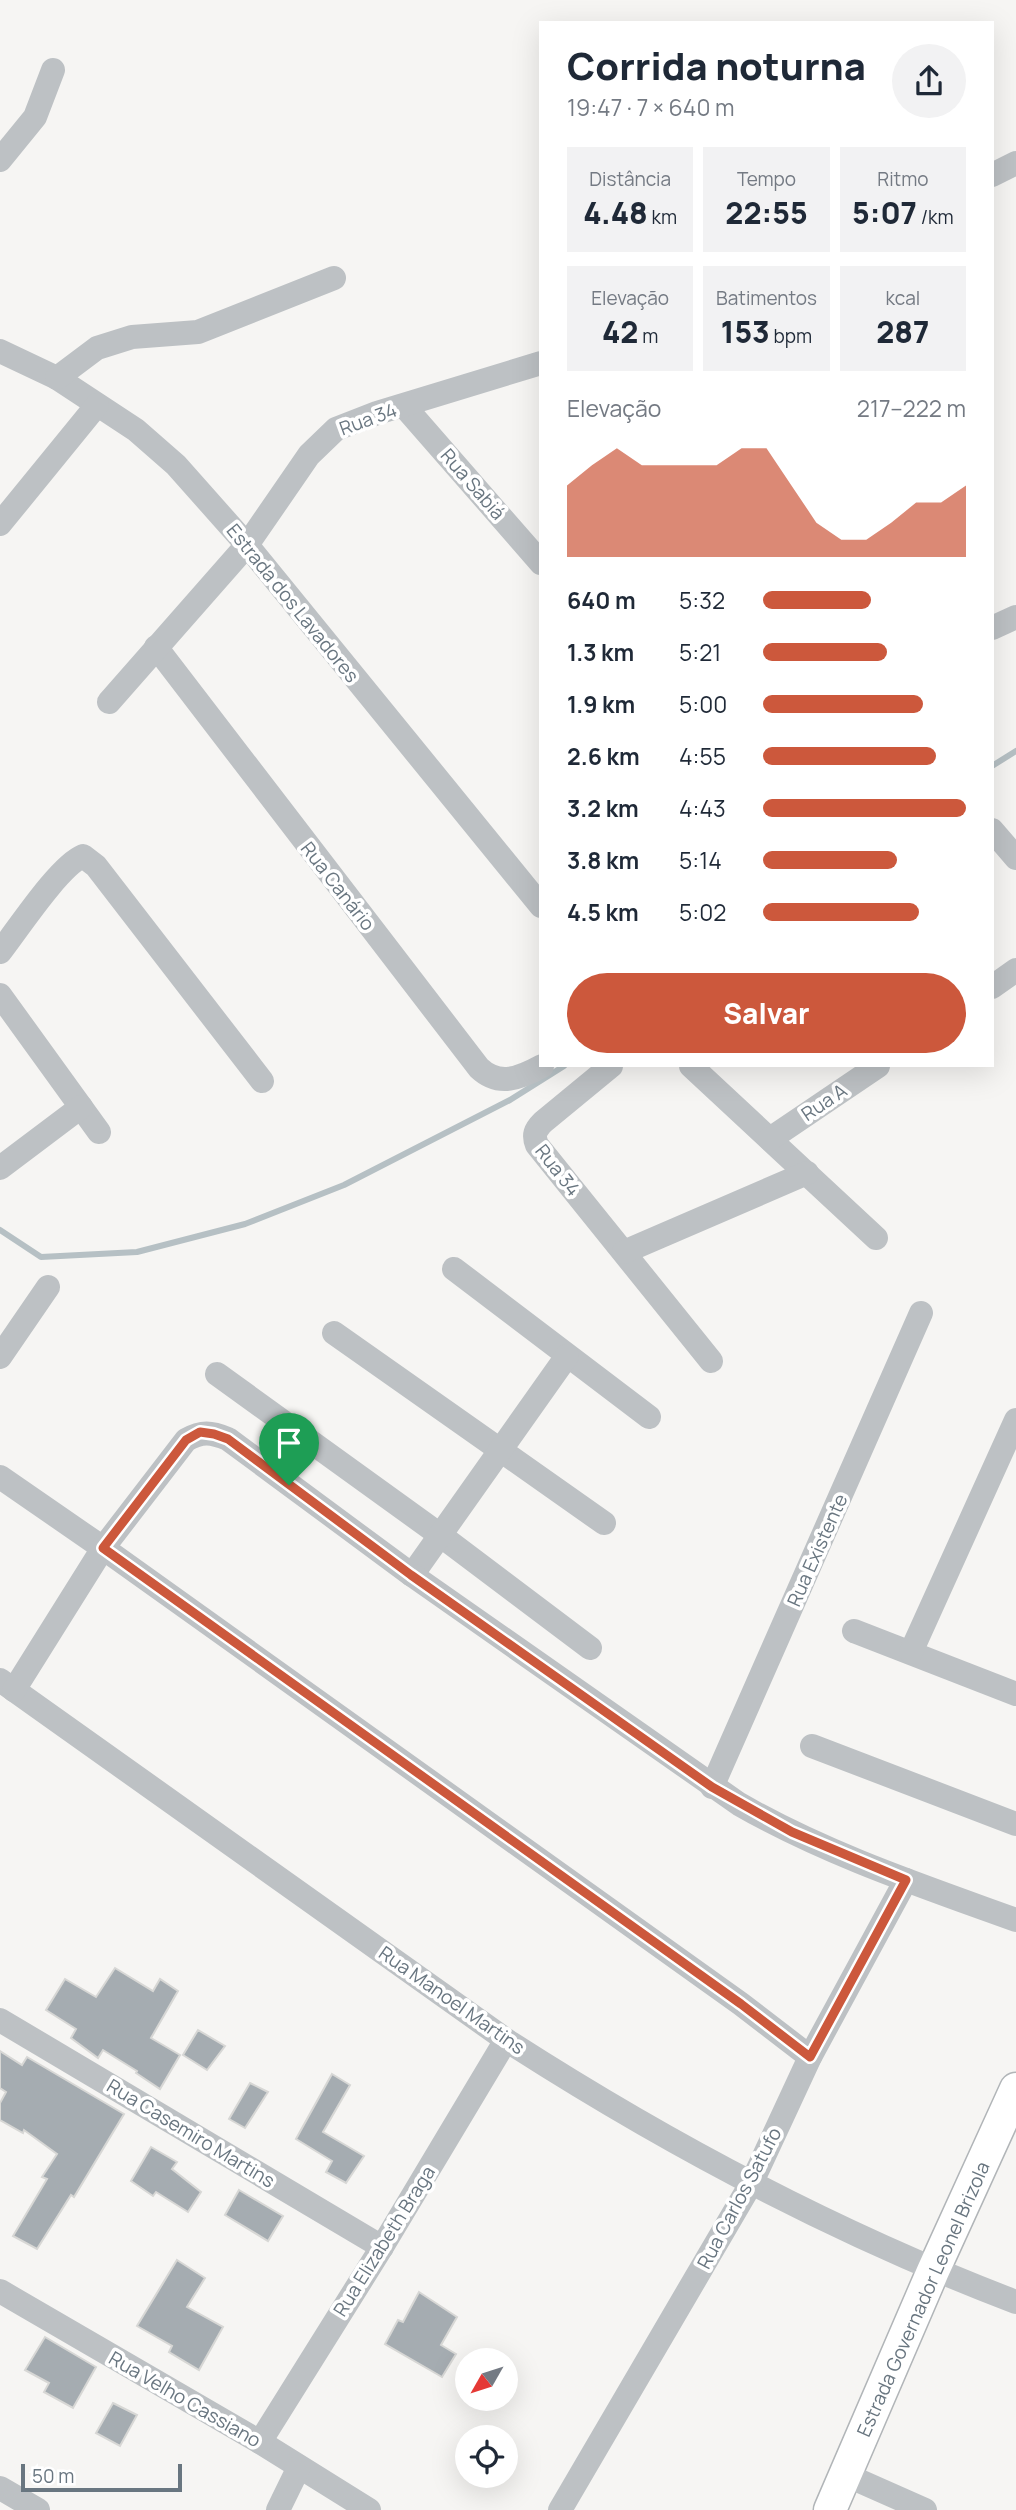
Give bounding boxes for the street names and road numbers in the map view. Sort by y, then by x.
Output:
street label: Rua 34 [336,397,400,441]
street label: Rua Sabiá [435,443,511,525]
street label: Estrada dos Lavadores [221,518,365,688]
street label: Rua Canário [295,836,381,936]
street label: Rua A [796,1077,852,1127]
street label: Rua 34 [529,1139,587,1201]
street label: Rua Existente [781,1490,853,1610]
street label: Rua Manoel Martins [374,1940,530,2060]
street label: Rua Casemiro Martins [102,2073,280,2193]
street label: Rua Carlos Satufo [691,2123,787,2273]
street label: Estrada Governador Leonel Brizola [850,2157,996,2441]
street label: Rua Elizabeth Braga [327,2161,441,2321]
street label: Rua Velho Cassiano [104,2345,266,2453]

